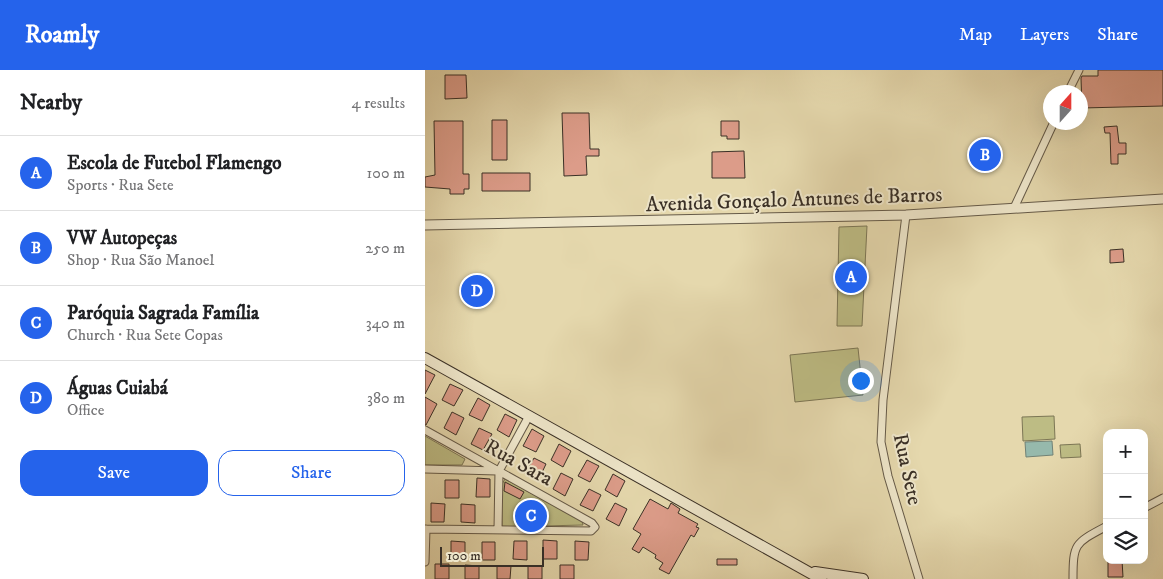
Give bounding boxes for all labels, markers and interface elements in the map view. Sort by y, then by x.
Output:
text: Roamly [25,20,99,50]
text: Map [959,24,992,46]
text: Layers [1020,24,1069,46]
text: Share [1097,24,1138,46]
north arrow [1043,85,1088,130]
text: Nearby [20,90,82,116]
text: 4 results [352,93,405,113]
pin: B [969,136,1001,174]
text: Escola de Futebol Flamengo [67,152,281,175]
text: A [31,163,41,183]
text: 100 m [367,163,405,183]
text: Sports · Rua Sete [67,175,174,195]
street label: Avenida Gonçalo Antunes de Barros [645,182,943,218]
text: VW Autopeças [67,227,177,250]
text: B [31,238,41,258]
text: 250 m [365,238,405,258]
text: Shop · Rua São Manoel [67,250,214,270]
pin: A [835,258,867,296]
pin: D [461,272,493,310]
text: Paróquia Sagrada Família [67,302,259,325]
text: C [31,313,41,333]
text: 340 m [366,313,405,333]
text: Church · Rua Sete Copas [67,325,223,345]
your location [848,368,874,394]
text: Águas Cuiabá [67,377,168,400]
text: D [30,388,42,408]
text: 380 m [367,388,405,408]
text: Office [67,400,104,420]
map controls [1103,429,1148,564]
button: + [1103,429,1148,474]
street label: Rua Sete [887,431,927,508]
street label: Rua Sara [480,434,557,492]
button: Save [20,450,208,496]
button: Share [218,450,405,496]
button: − [1103,474,1148,519]
pin: C [515,497,547,535]
button: layers [1103,519,1148,564]
scale bar [440,544,544,567]
text: 100 m [447,547,481,565]

